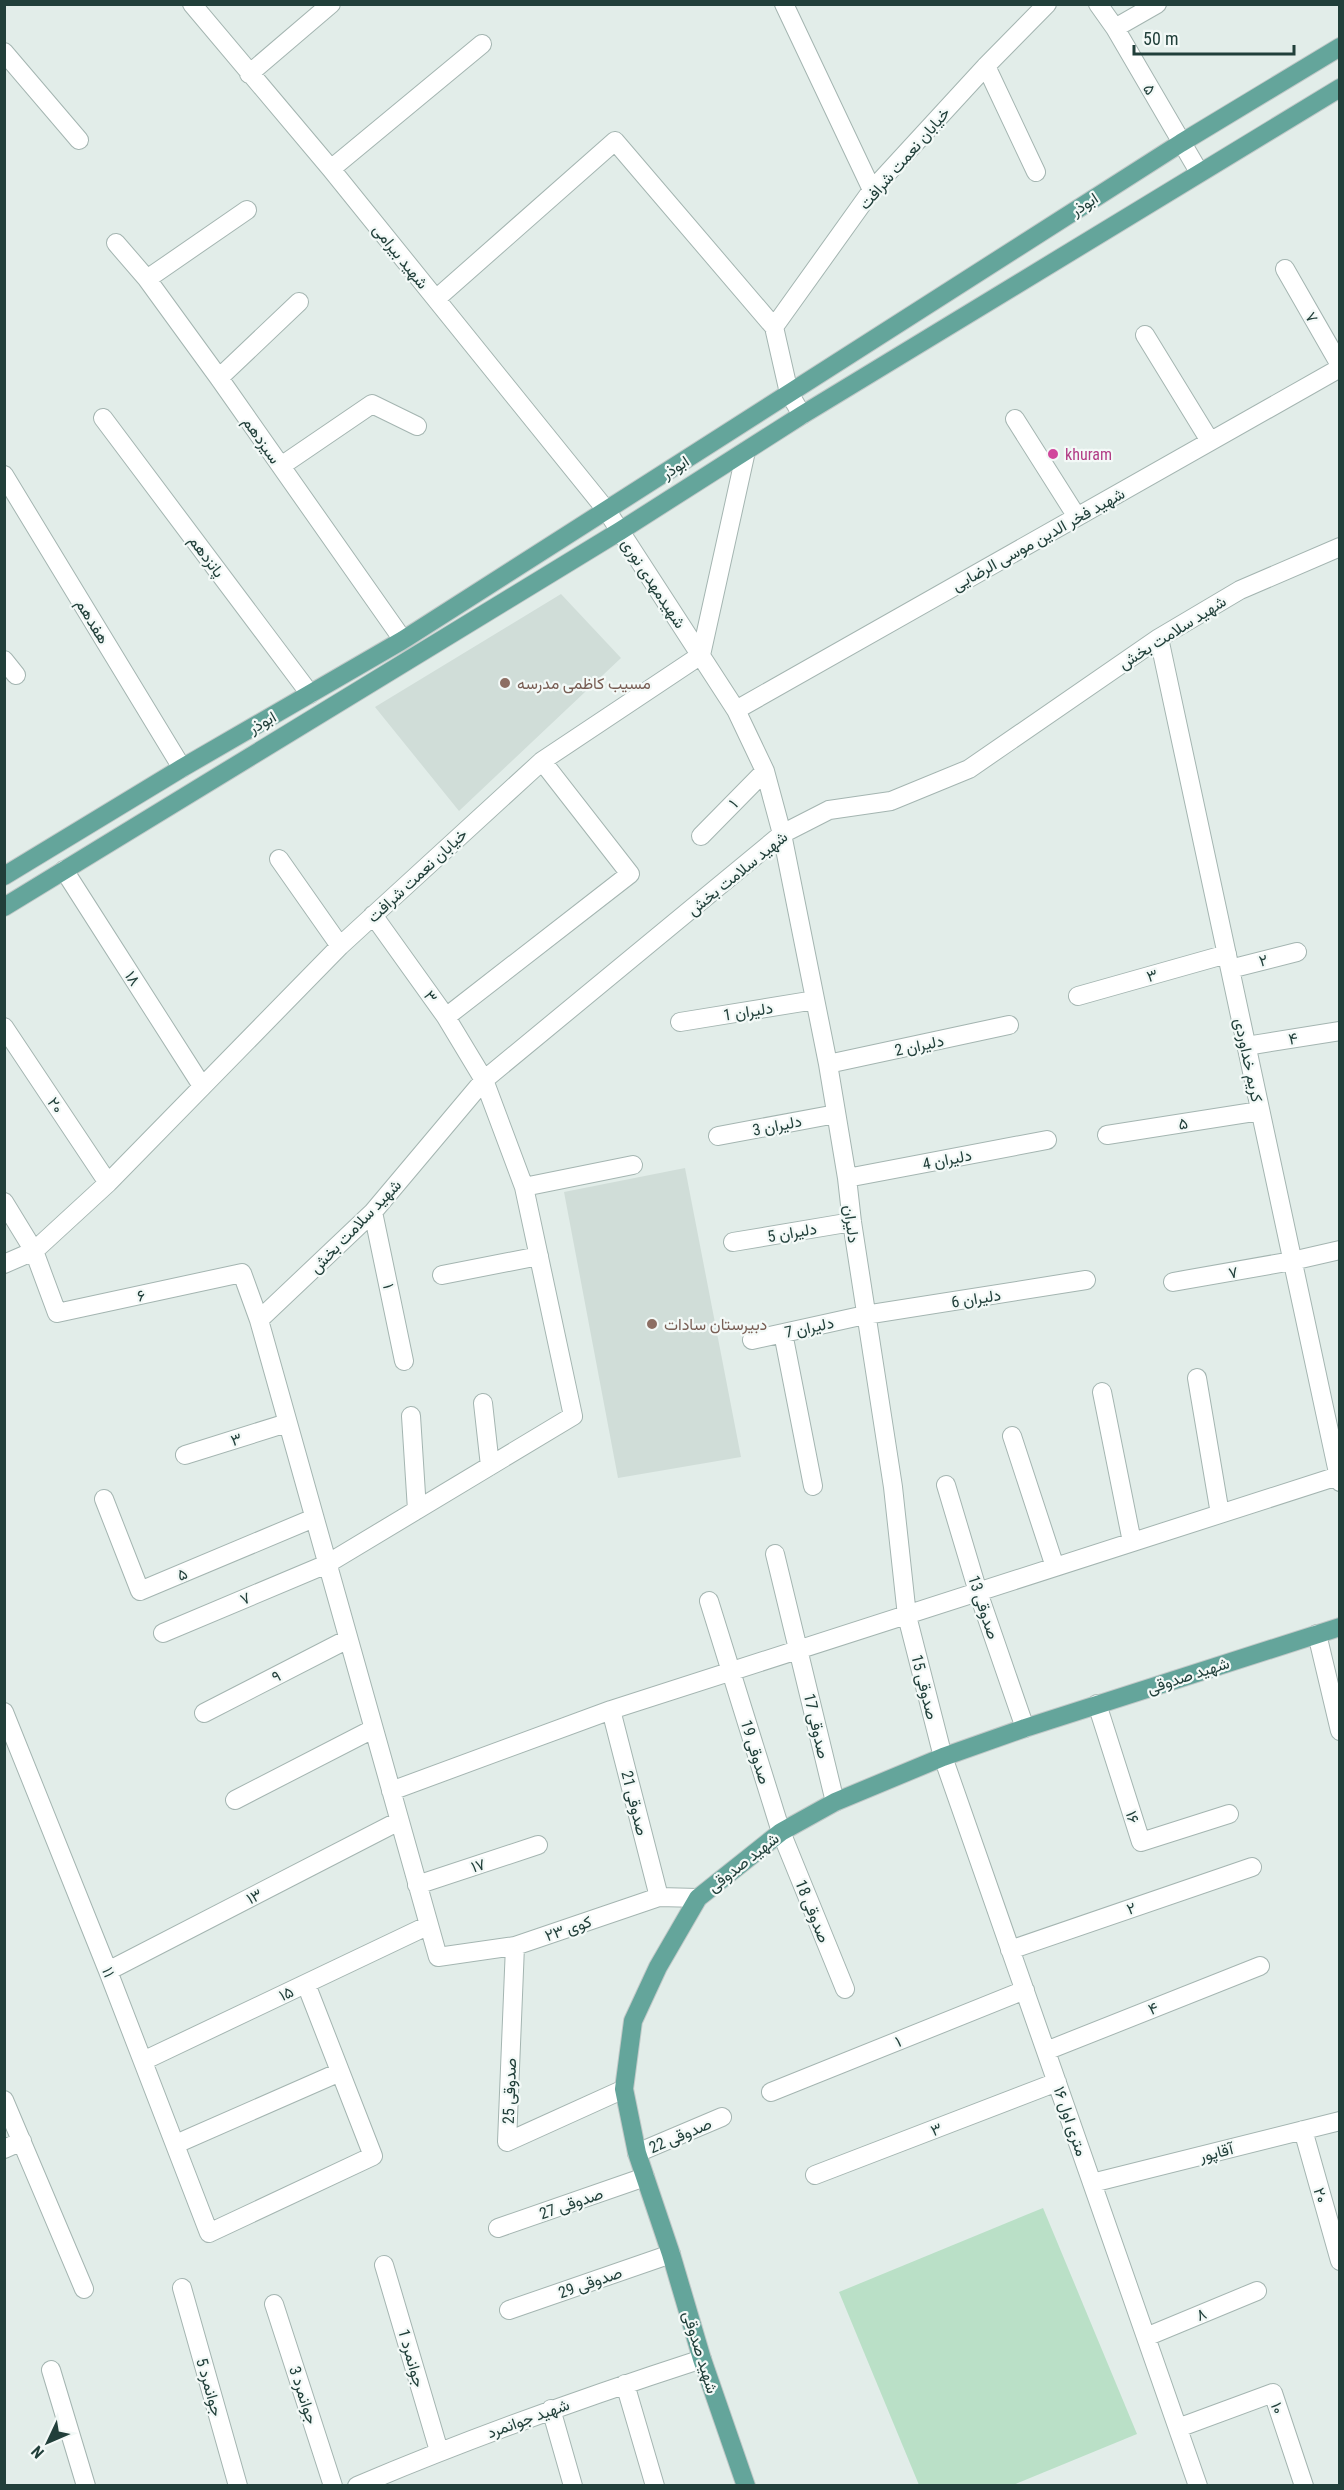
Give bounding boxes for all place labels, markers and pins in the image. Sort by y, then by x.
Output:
place label: khuram [1065,445,1112,464]
marker: khuram [1046,447,1060,461]
place label: مسیب کاظمی مدرسه [517,674,651,694]
marker: مسیب کاظمی مدرسه [498,676,512,690]
place label: دبیرستان سادات [664,1315,767,1335]
marker: دبیرستان سادات [645,1317,659,1331]

